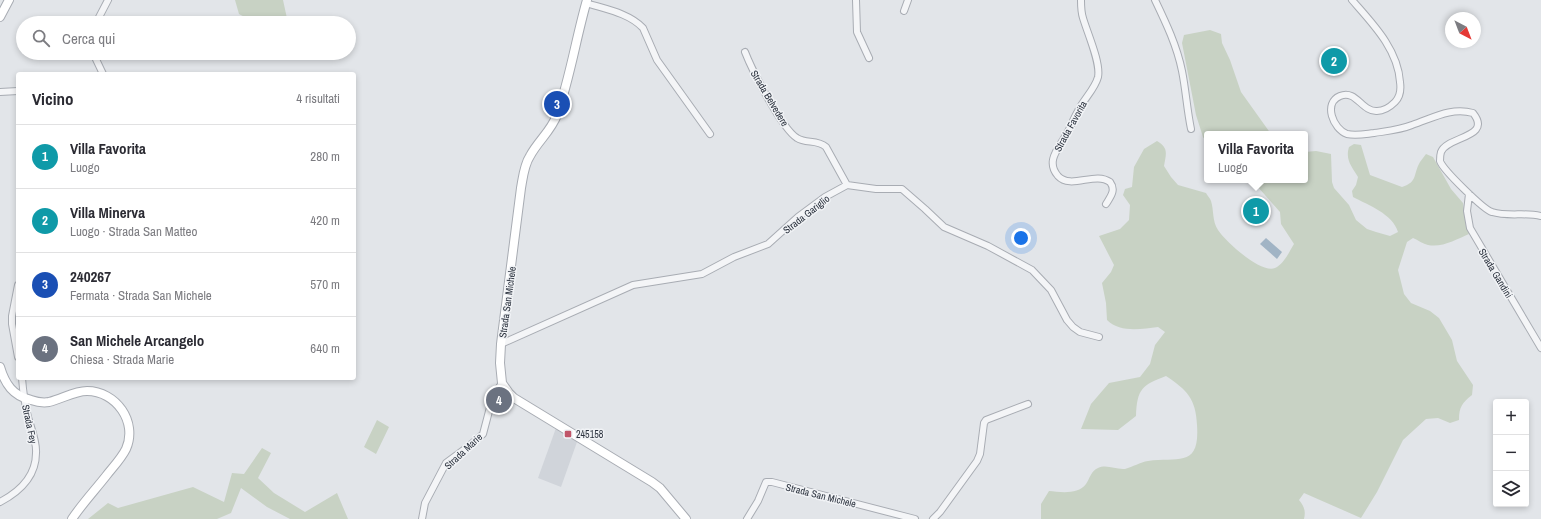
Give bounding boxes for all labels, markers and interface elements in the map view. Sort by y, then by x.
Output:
north arrow [1445,12,1481,48]
search box [16,16,356,60]
icon: search [30,27,52,49]
text: Cerca qui [62,28,115,49]
pin: 2 [1321,46,1347,76]
street label: Strada Belvedere [748,68,792,129]
text: Vicino [32,87,74,110]
pin: 3 [544,89,570,119]
text: 4 risultati [296,90,340,107]
street label: Strada Favorita [1051,98,1090,154]
popup [1204,131,1308,183]
text: Villa Favorita [70,138,146,159]
text: Villa Favorita [1218,138,1294,159]
text: 1 [42,148,48,165]
text: 280 m [310,148,340,165]
text: Luogo [70,159,100,176]
text: Luogo [1218,159,1248,176]
street label: Strada Gariglio [780,192,833,237]
pin: 1 [1243,196,1269,226]
text: Villa Minerva [70,202,145,223]
text: 2 [42,212,48,229]
text: 420 m [310,212,340,229]
text: Luogo · Strada San Matteo [70,223,197,240]
your location [1011,228,1031,248]
street label: Strada Gandini [1476,246,1515,300]
street label: Strada San Michele [496,265,519,339]
text: 240267 [70,266,111,287]
text: 3 [42,276,48,293]
text: 570 m [310,276,340,293]
text: Fermata · Strada San Michele [70,287,212,304]
text: San Michele Arcangelo [70,330,204,351]
text: 4 [42,340,48,357]
text: 640 m [310,340,340,357]
text: Chiesa · Strada Marie [70,351,174,368]
pin: 4 [486,385,512,415]
map controls [1493,399,1529,507]
button: + [1493,399,1529,435]
street label: Strada Fey [19,403,40,446]
place label: 245158 [576,428,604,441]
marker: 245158 [563,429,573,439]
street label: Strada Marie [442,430,485,472]
button: − [1493,435,1529,471]
button: layers [1493,471,1529,507]
street label: Strada San Michele [784,480,858,511]

